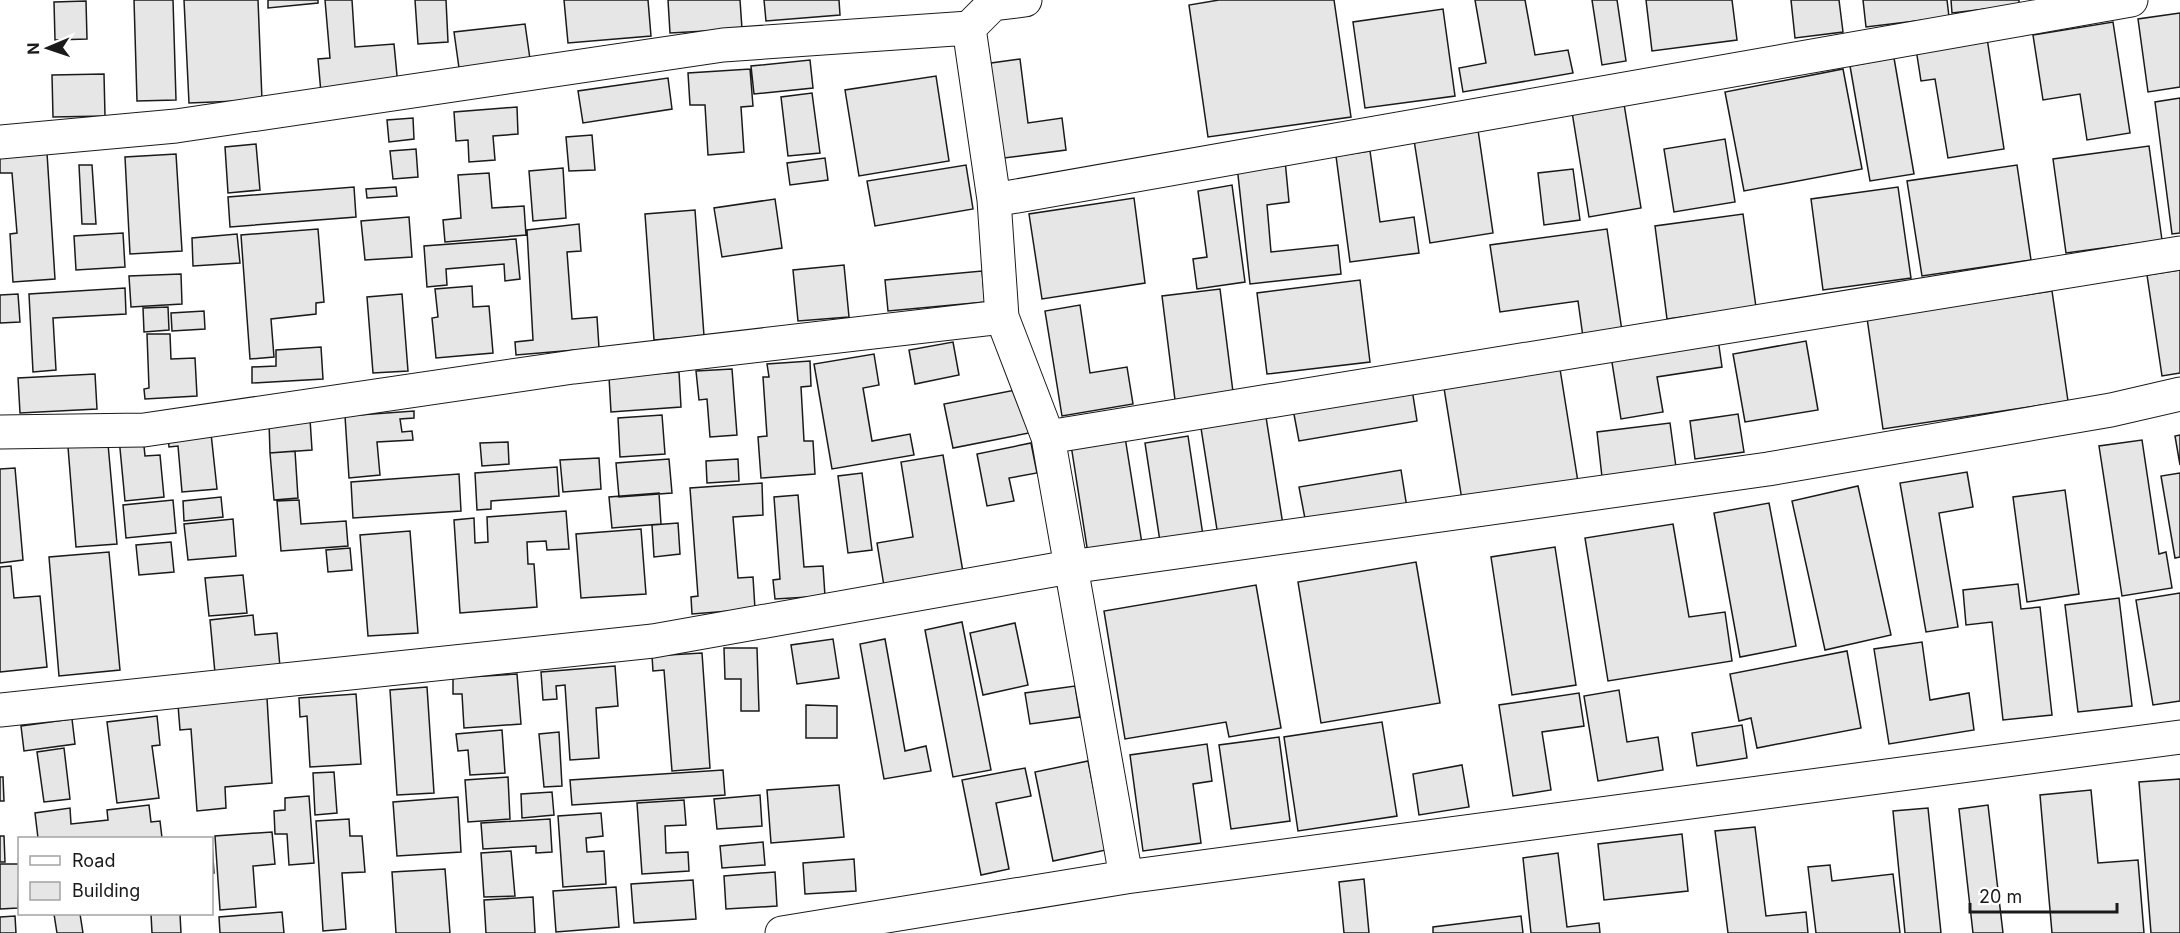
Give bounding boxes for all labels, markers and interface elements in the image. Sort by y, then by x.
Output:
north arrow [18,18,78,78]
text: N [23,42,43,55]
legend [18,837,213,915]
text: Road [72,850,115,871]
scale bar [1970,876,2117,914]
text: Building [72,880,140,901]
text: 20 m [1979,886,2022,907]

